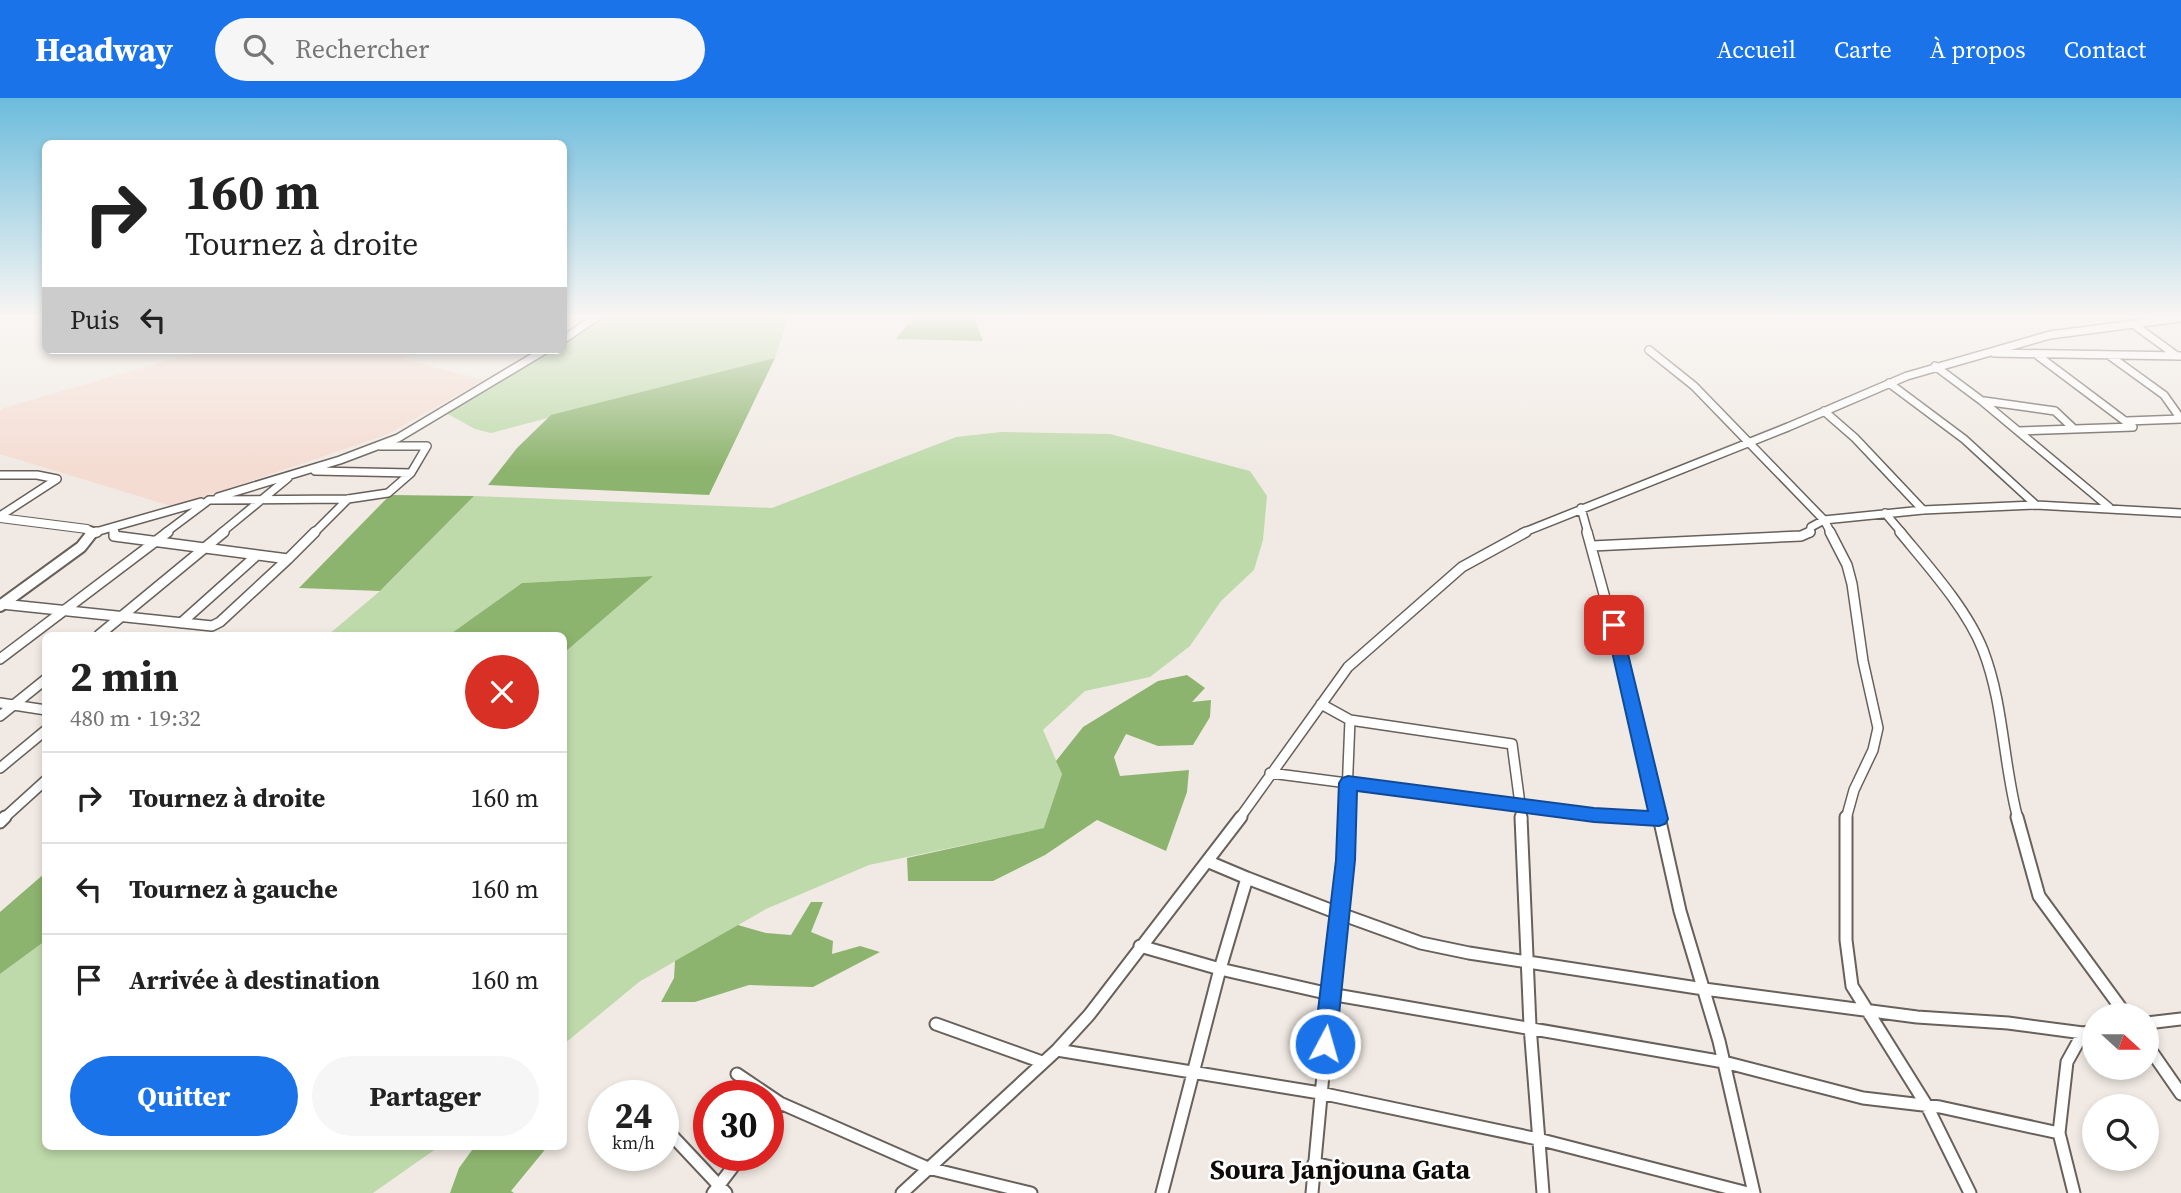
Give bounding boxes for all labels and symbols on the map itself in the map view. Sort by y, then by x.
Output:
pin [1584,595,1644,655]
north arrow [2082,1003,2160,1080]
position arrow [1288,1007,1362,1081]
speed limit sign: 30 [693,1080,784,1171]
district label: Soura Janjouna Gata [1210,1150,1470,1188]

